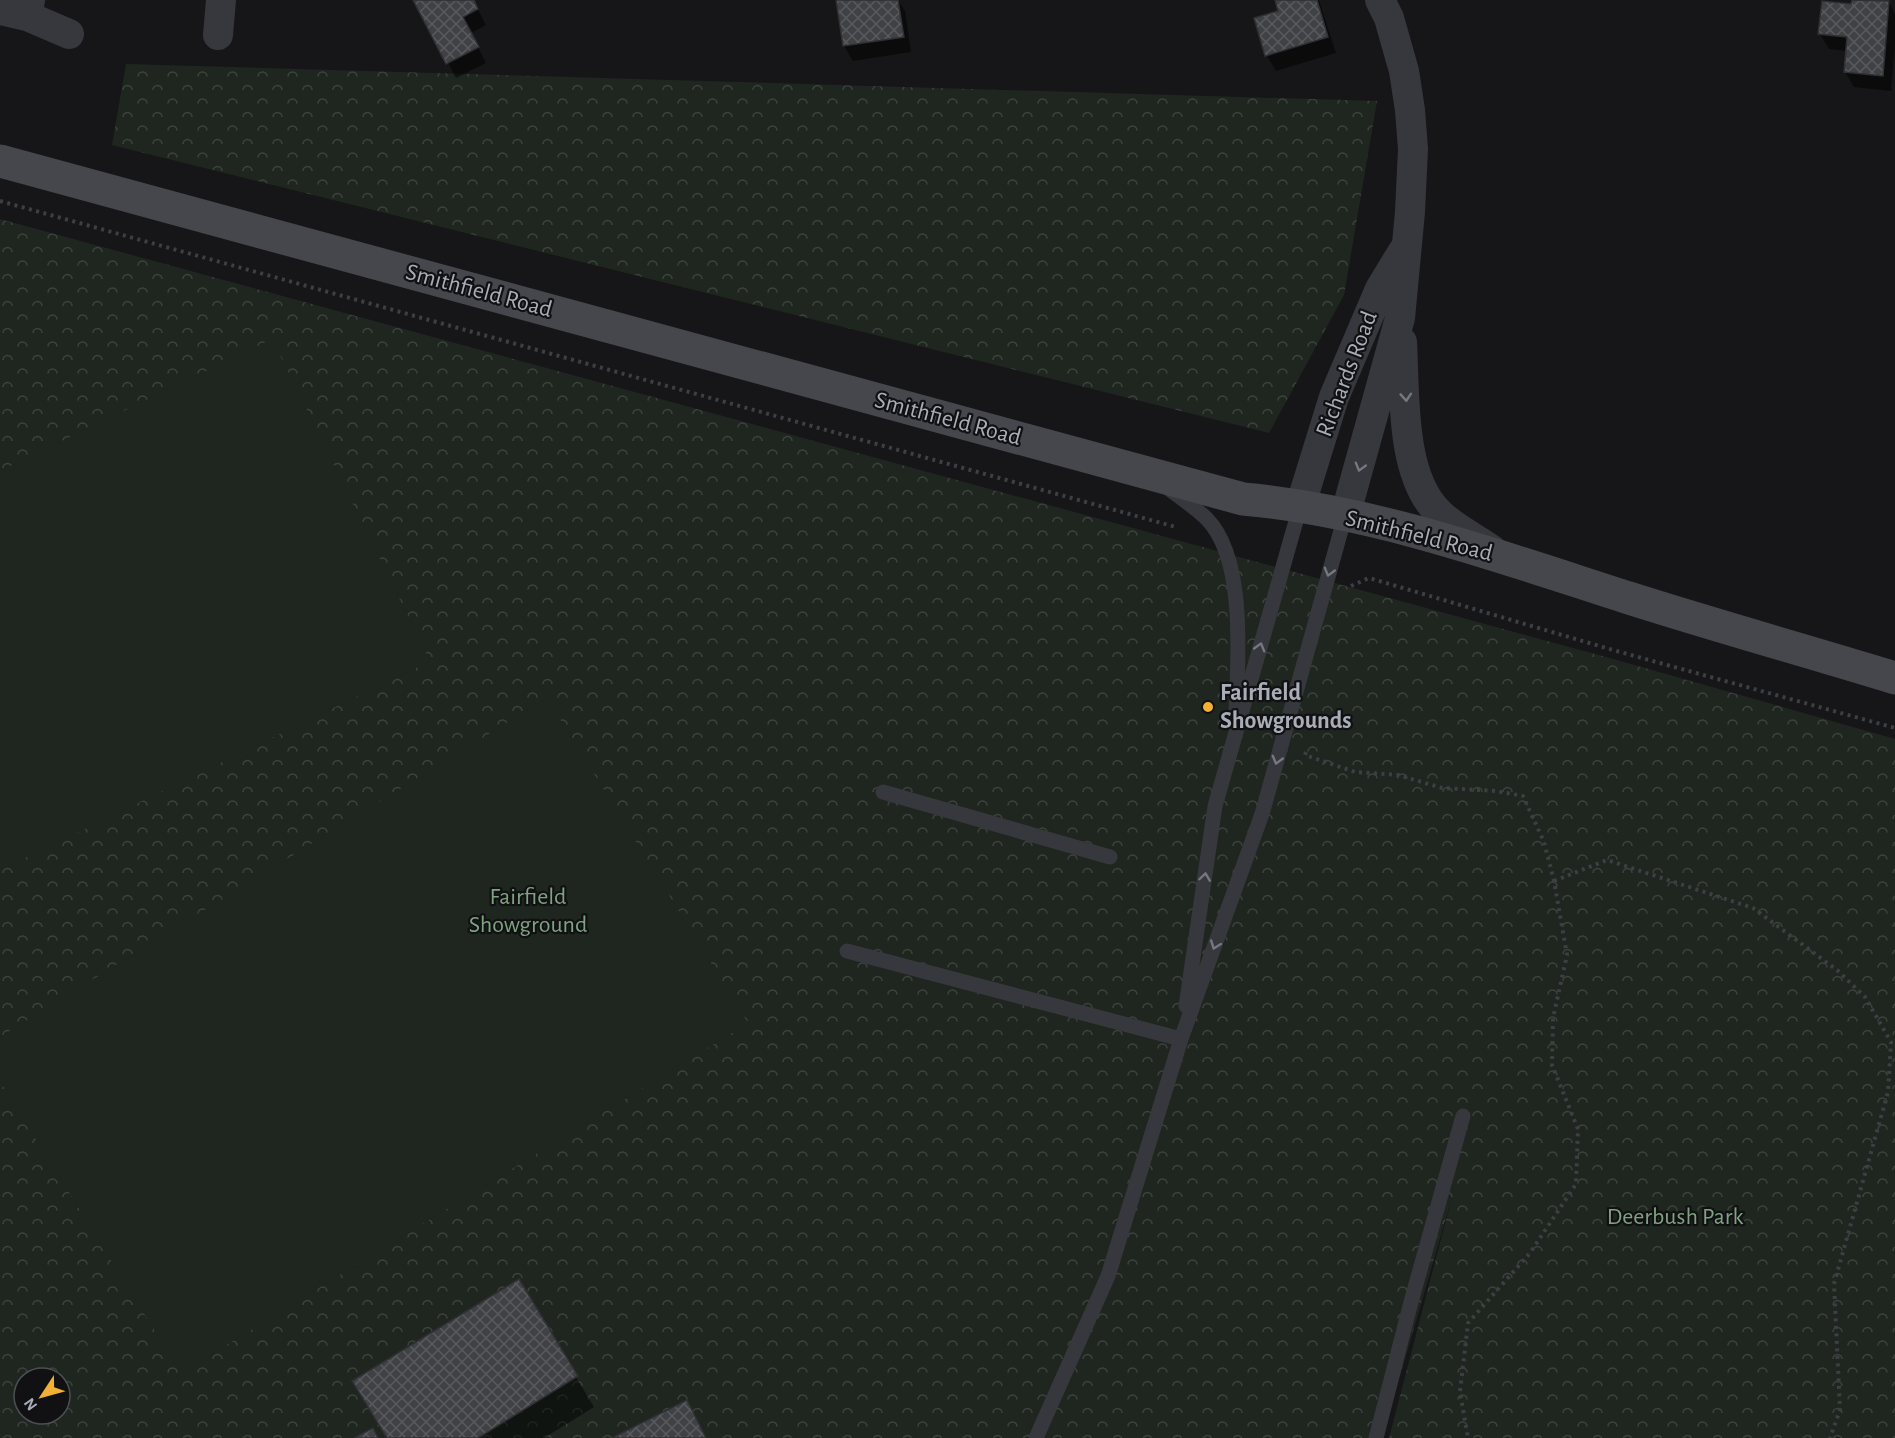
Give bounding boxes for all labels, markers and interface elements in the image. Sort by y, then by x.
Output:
street label: Smithfield Road [403,260,555,322]
street label: Richards Road [1312,308,1382,440]
street label: Smithfield Road [872,388,1024,450]
one-way arrow [1399,393,1412,402]
one-way arrow [1355,461,1367,472]
street label: Smithfield Road [1343,506,1495,566]
one-way arrow [1324,566,1336,577]
one-way arrow [1253,642,1265,653]
place label: Fairfield Showgrounds [1220,681,1352,733]
marker: Fairfield Showgrounds [1201,700,1215,714]
one-way arrow [1271,755,1284,765]
one-way arrow [1198,872,1210,882]
park label: Fairfield Showground [469,885,587,937]
one-way arrow [1209,939,1222,950]
park label: Deerbush Park [1607,1205,1743,1229]
north arrow [12,1366,72,1426]
text: N [21,1395,40,1413]

